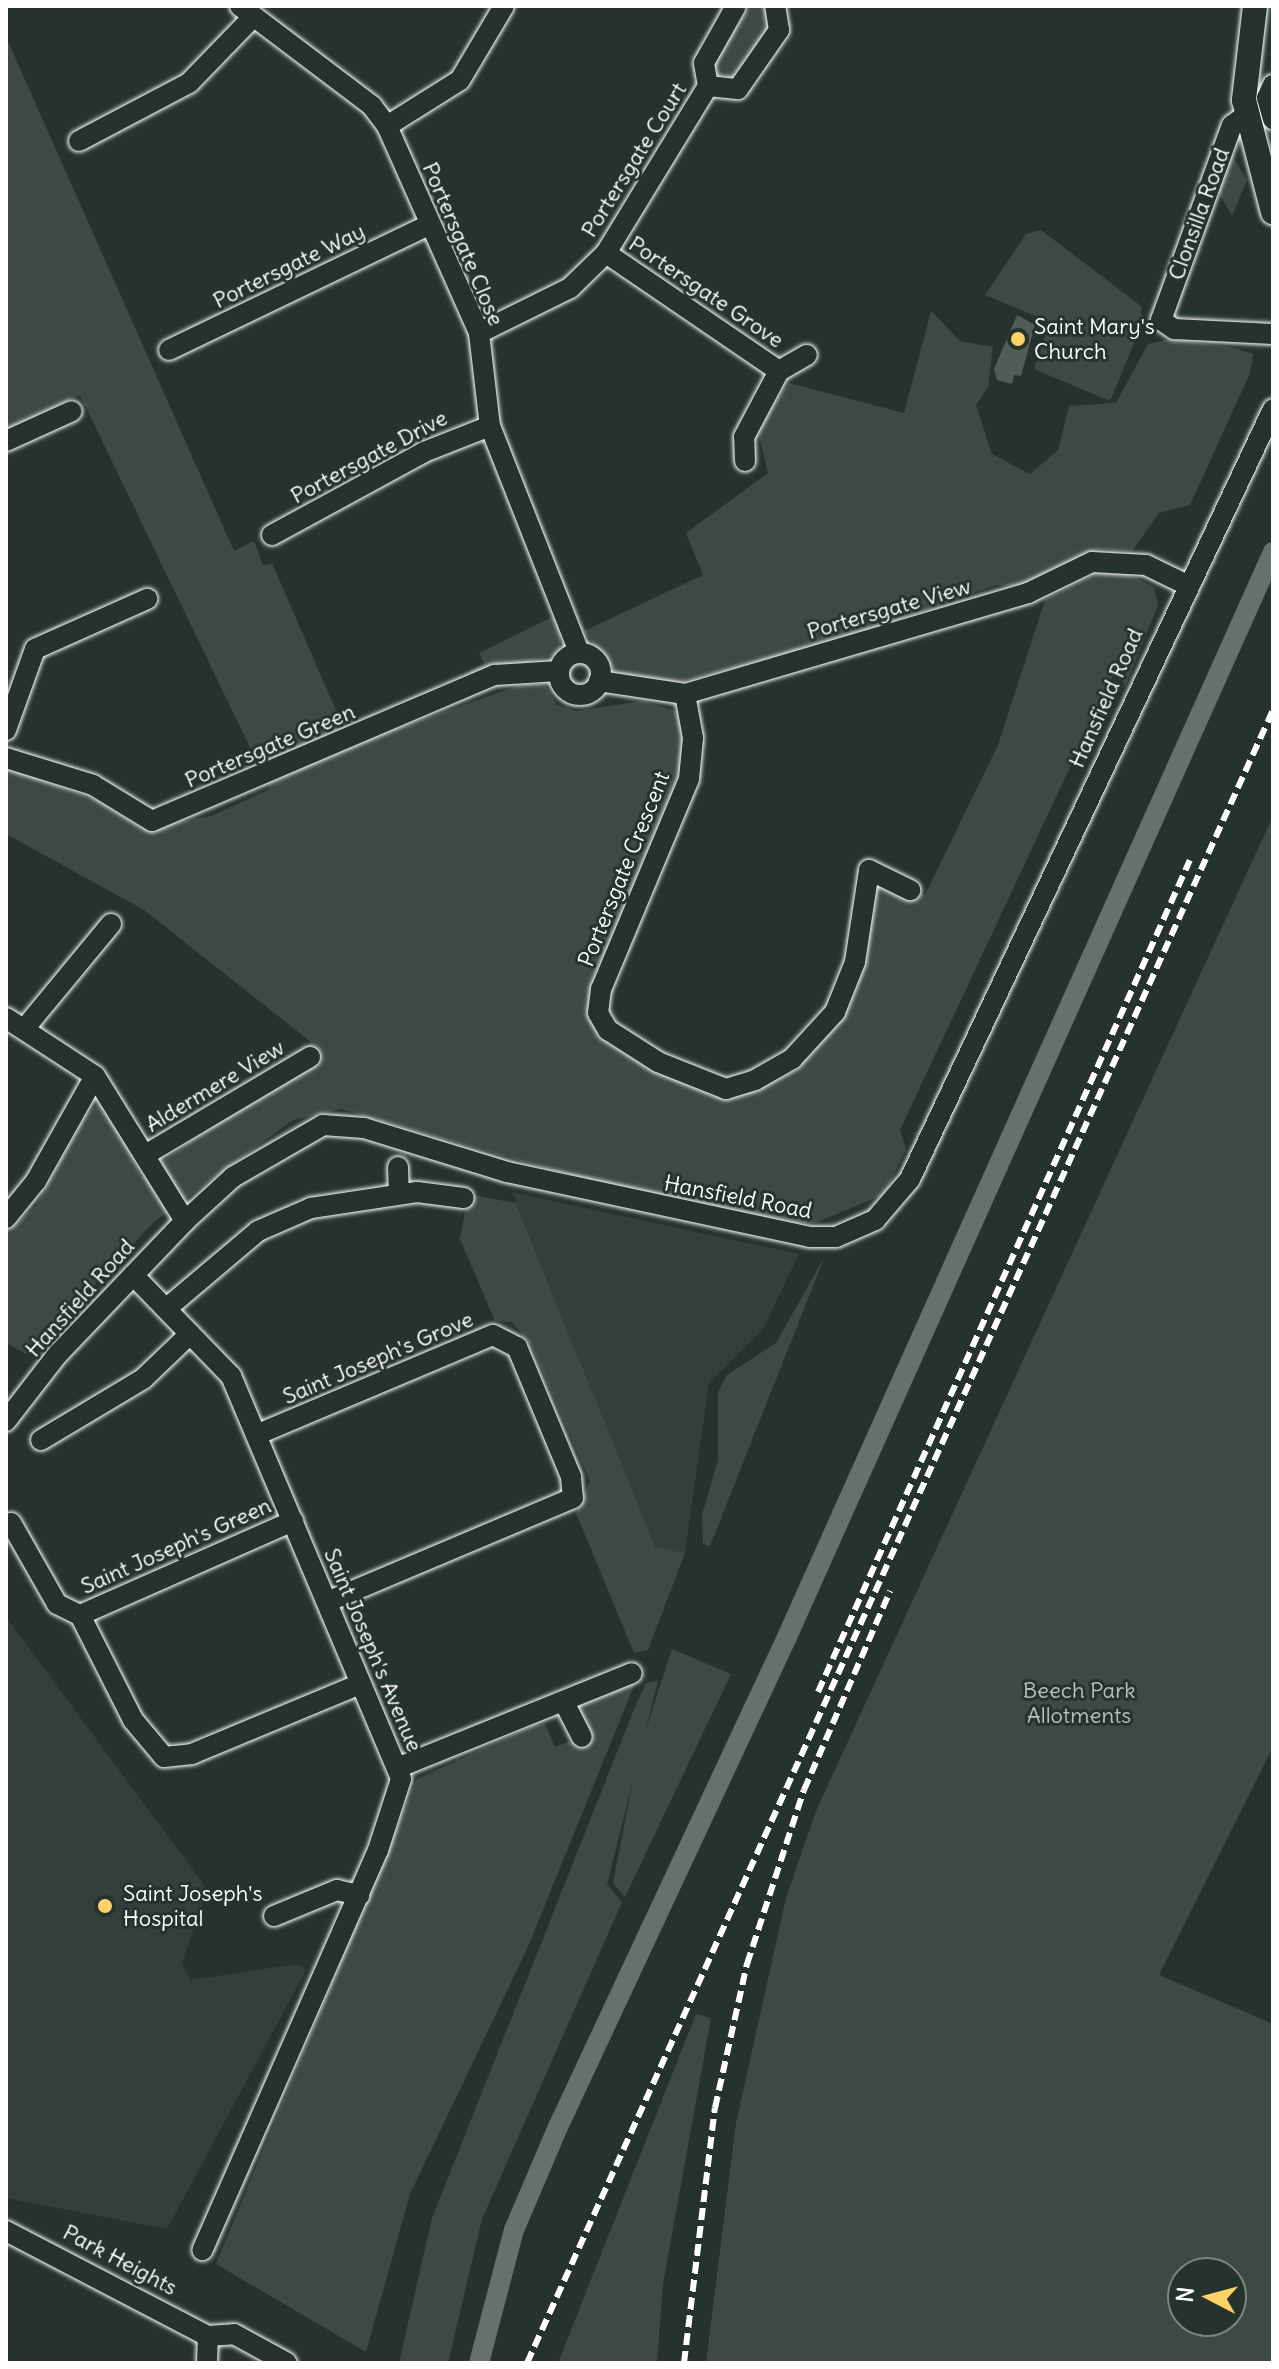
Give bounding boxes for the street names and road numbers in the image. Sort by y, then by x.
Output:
street label: Portersgate Court [576,78,692,242]
street label: Clonsilla Road [1163,144,1235,284]
street label: Portersgate Close [417,158,509,330]
street label: Portersgate Way [209,218,369,314]
street label: Portersgate Grove [624,231,788,353]
street label: Portersgate Drive [286,405,452,509]
street label: Portersgate View [804,573,974,645]
street label: Hansfield Road [1063,624,1149,772]
street label: Portersgate Green [181,698,359,794]
street label: Portersgate Crescent [573,767,675,971]
street label: Aldermere View [141,1034,289,1138]
street label: Hansfield Road [662,1170,814,1224]
street label: Hansfield Road [20,1234,140,1362]
street label: Saint Joseph's Grove [279,1306,477,1410]
street label: Saint Joseph's Green [77,1492,275,1600]
street label: Saint Joseph's Avenue [318,1544,428,1756]
street label: Park Heights [58,2219,182,2301]

